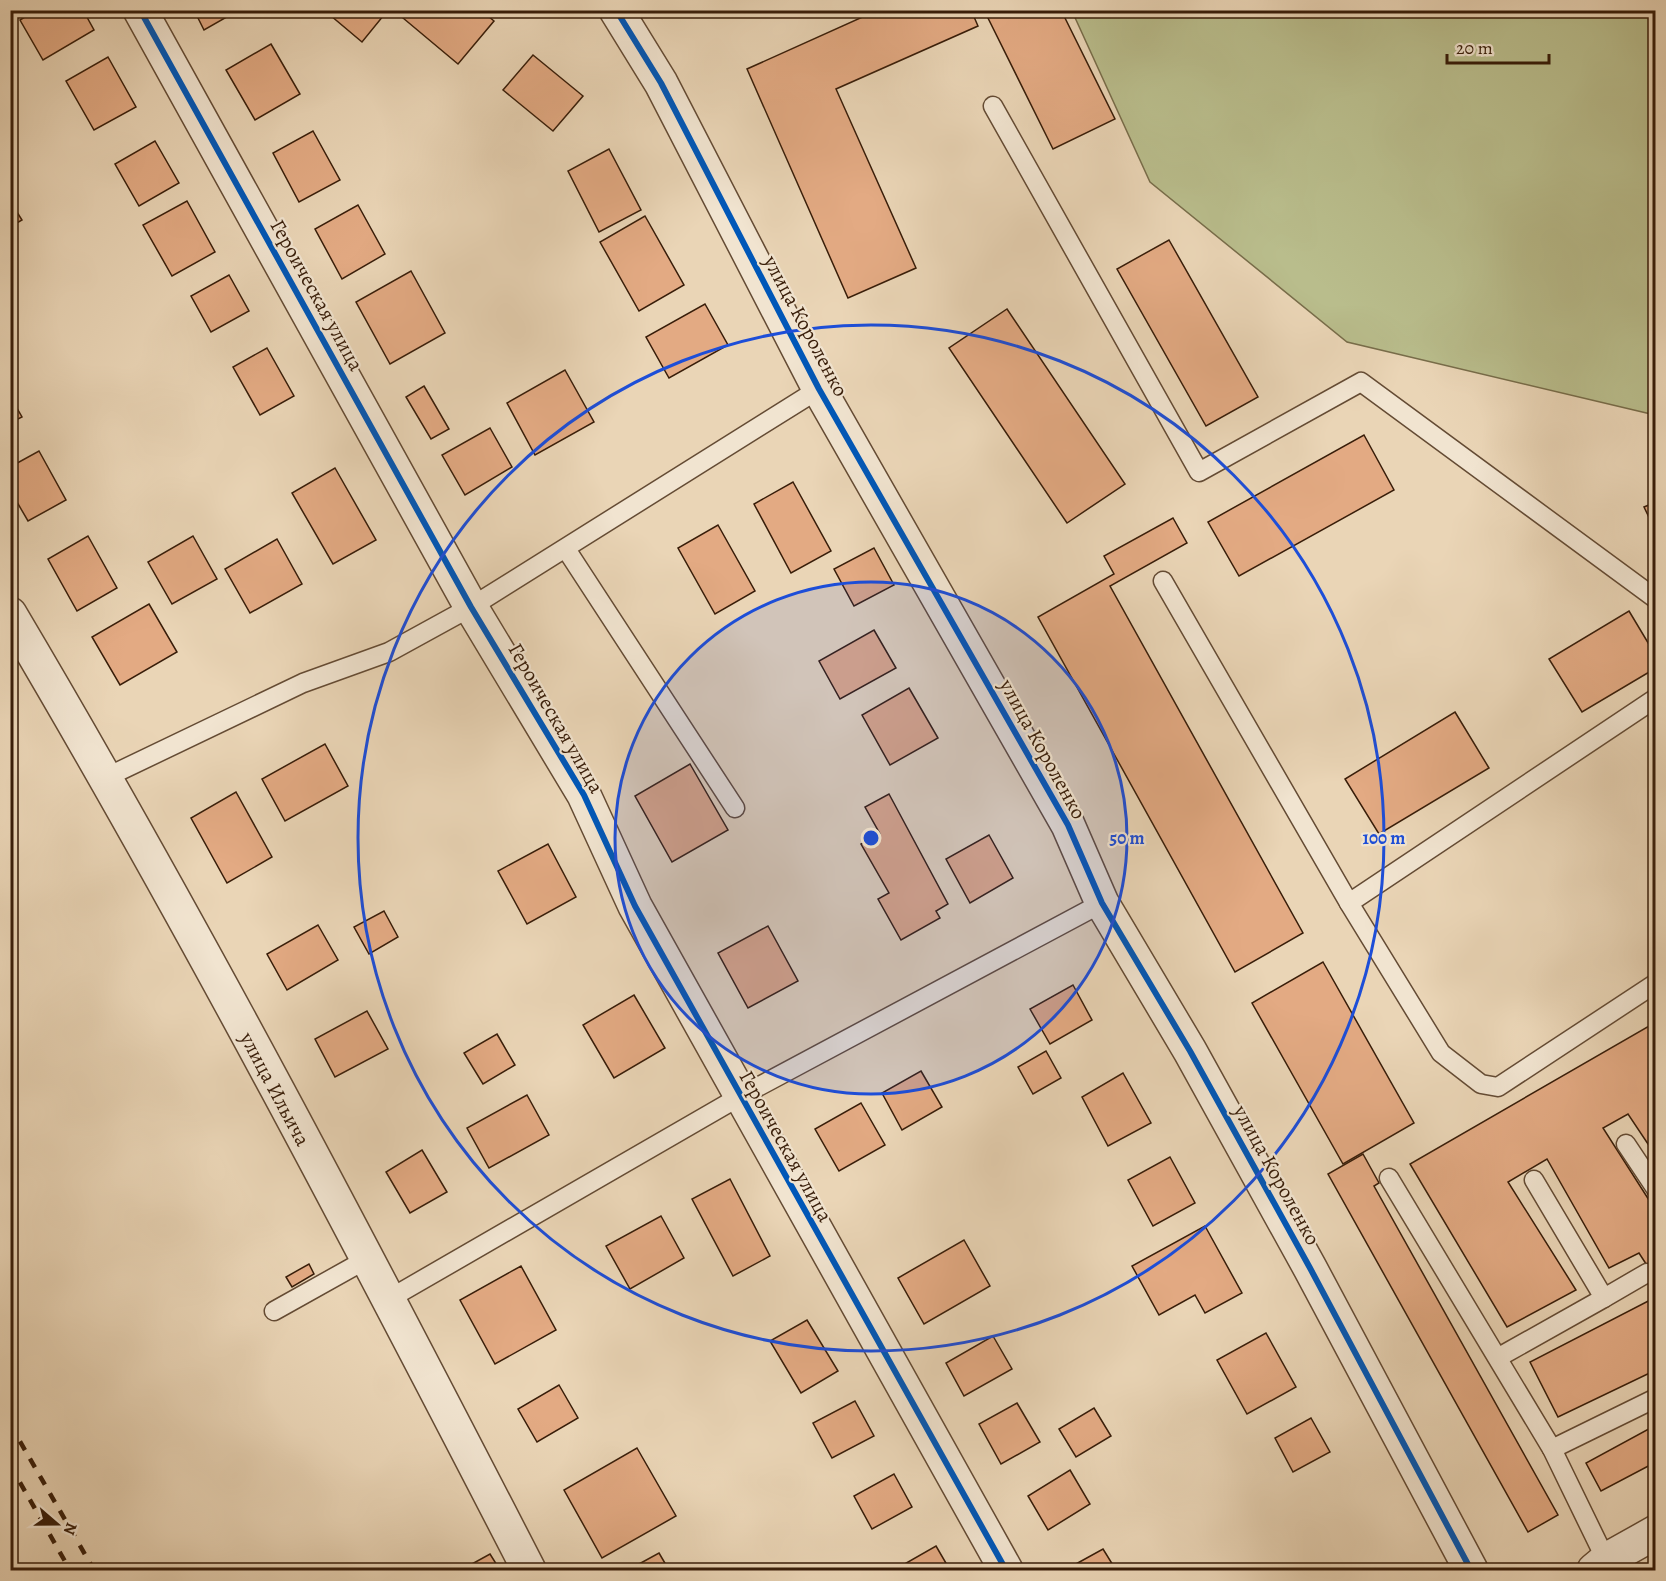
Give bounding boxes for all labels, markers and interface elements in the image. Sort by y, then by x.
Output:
scale bar [1447,27,1549,65]
text: 20 m [1456,36,1493,60]
street label: Героическая улица [264,214,370,376]
street label: улица Короленко [757,250,855,402]
street label: Героическая улица [502,638,611,799]
street label: улица Короленко [992,673,1093,824]
text: 50 m [1110,826,1144,850]
text: 100 m [1363,826,1405,850]
centre of rings [861,828,881,848]
street label: улица Ильича [233,1026,317,1151]
street label: Героическая улица [733,1065,839,1227]
street label: улица Короленко [1226,1099,1327,1250]
north arrow [27,1494,87,1554]
text: N [58,1520,82,1538]

